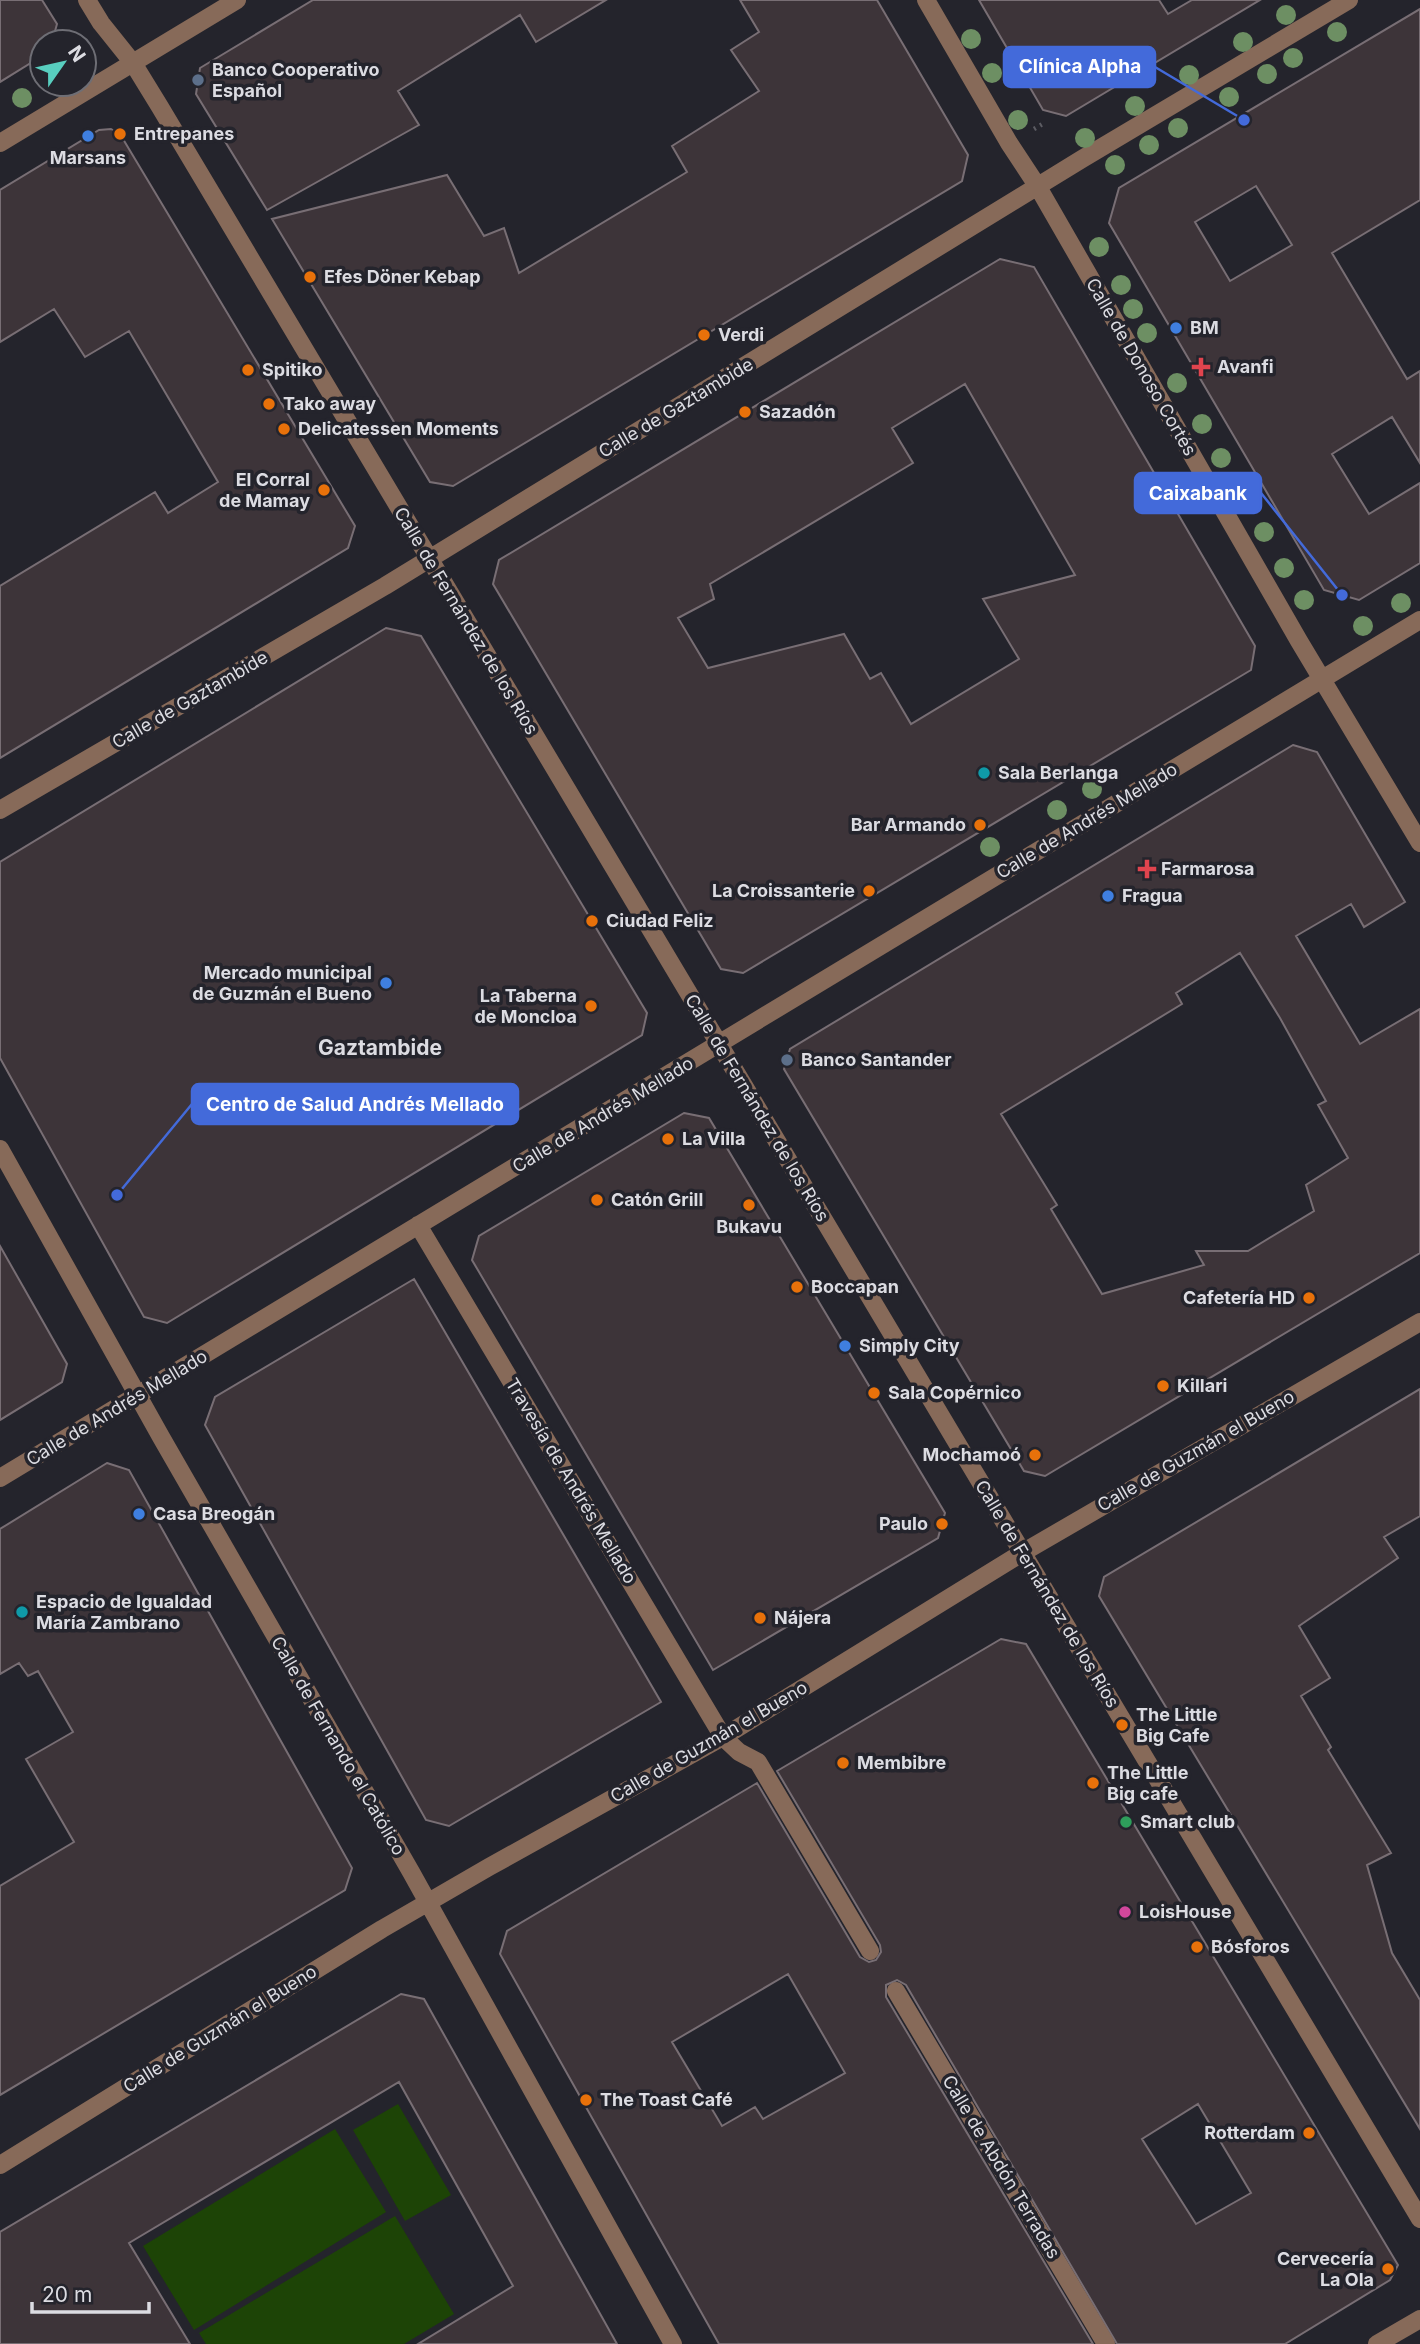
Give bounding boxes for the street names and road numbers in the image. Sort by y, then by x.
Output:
street label: Calle de Donoso Cortés [1082,274,1201,459]
street label: Calle de Gaztambide [595,353,757,462]
street label: Calle de Fernández de los Ríos [390,503,543,738]
street label: Calle de Gaztambide [108,646,271,753]
street label: Calle de Andrés Mellado [993,758,1181,883]
street label: Calle de Fernández de los Ríos [681,990,834,1225]
street label: Calle de Andrés Mellado [509,1052,697,1177]
street label: Calle de Andrés Mellado [23,1345,211,1470]
street label: Travesía de Andrés Mellado [502,1374,641,1587]
street label: Calle de Guzmán el Bueno [1094,1385,1298,1516]
street label: Calle de Fernández de los Ríos [971,1476,1124,1711]
street label: Calle de Fernando el Católico [267,1633,410,1859]
street label: Calle de Guzmán el Bueno [607,1676,811,1807]
street label: Calle de Guzmán el Bueno [119,1960,320,2097]
street label: Calle de Abdón Terradas [938,2071,1065,2262]

